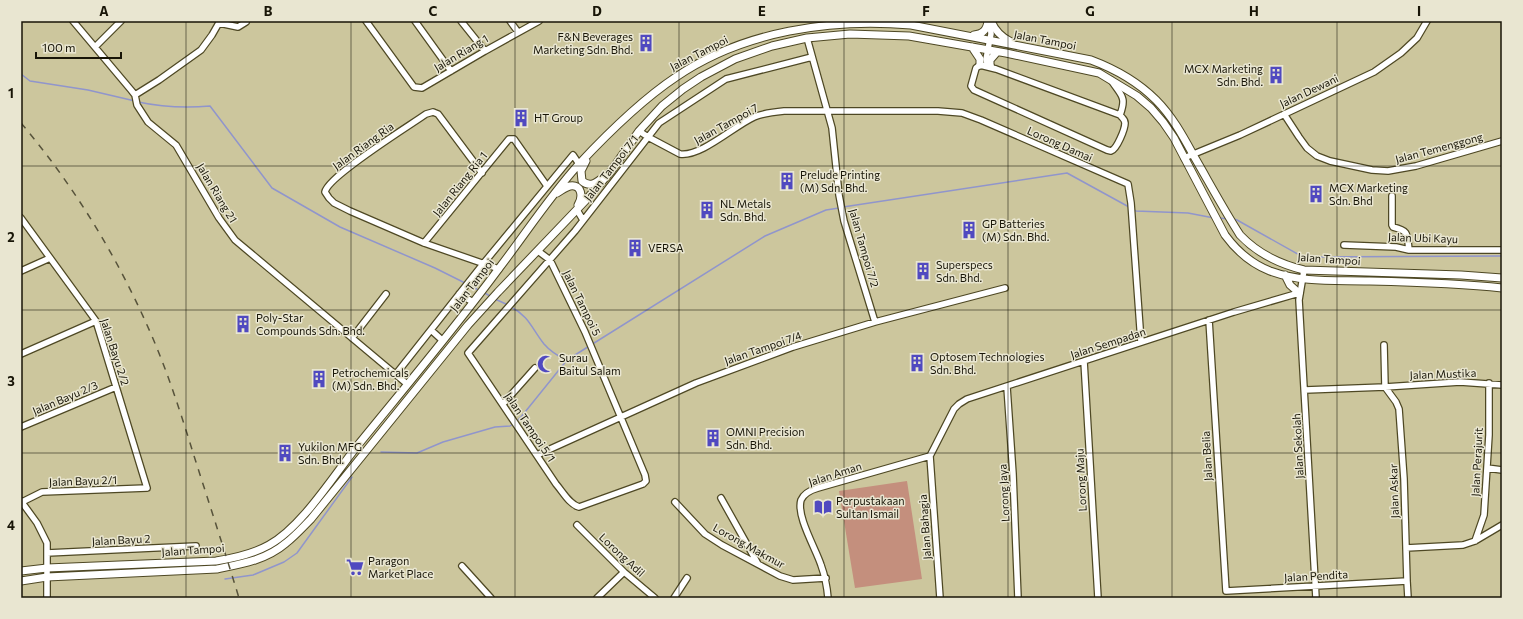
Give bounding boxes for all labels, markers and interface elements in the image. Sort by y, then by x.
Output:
text: A [99,3,109,19]
text: B [264,3,273,19]
text: C [429,3,438,19]
text: D [592,3,602,19]
text: E [758,3,766,19]
text: F [922,3,930,19]
text: G [1085,3,1095,19]
text: H [1249,3,1259,19]
text: I [1417,3,1421,19]
street label: Jalan Tampoi [1013,27,1078,53]
place label: F&N Beverages Marketing Sdn. Bhd. [533,30,633,56]
street label: Jalan Riang 1 [431,31,491,75]
street label: Jalan Tampoi [668,32,731,74]
building icon: F&N Beverages Marketing Sdn. Bhd. [636,33,656,53]
scale bar [36,34,121,60]
text: 100 m [42,40,76,54]
place label: MCX Marketing Sdn. Bhd. [1184,62,1263,88]
building icon: MCX Marketing Sdn. Bhd. [1266,65,1286,85]
street label: Jalan Dewani [1277,71,1341,111]
text: 1 [8,85,14,101]
street label: Jalan Tampoi 7 [691,101,761,147]
building icon: HT Group [511,108,531,128]
place label: HT Group [534,111,583,124]
street label: Jalan Riang Ria [330,119,396,173]
street label: Lorong Damai [1026,123,1095,164]
street label: Jalan Temenggong [1394,130,1484,166]
street label: Jalan Tampoi 7/1 [581,132,641,204]
street label: Jalan Riang Ria 1 [430,149,490,219]
street label: Jalan Riang 21 [194,161,240,225]
place label: Prelude Printing (M) Sdn. Bhd. [800,168,880,194]
building icon: Prelude Printing (M) Sdn. Bhd. [777,171,797,191]
place label: MCX Marketing Sdn. Bhd [1329,181,1408,207]
building icon: MCX Marketing Sdn. Bhd [1306,184,1326,204]
place label: NL Metals Sdn. Bhd. [720,197,771,223]
building icon: NL Metals Sdn. Bhd. [697,200,717,220]
street label: Jalan Tampoi 7/2 [846,207,882,289]
place label: GP Batteries (M) Sdn. Bhd. [982,217,1050,243]
building icon: GP Batteries (M) Sdn. Bhd. [959,220,979,240]
text: 2 [7,229,15,245]
street label: Jalan Ubi Kayu [1388,230,1458,246]
building icon: VERSA [625,238,645,258]
place label: VERSA [648,241,684,254]
street label: Jalan Tampoi [1297,250,1361,268]
street label: Jalan Tampoi [447,256,497,314]
place label: Superspecs Sdn. Bhd. [936,258,993,284]
building icon: Superspecs Sdn. Bhd. [913,261,933,281]
street label: Jalan Tampoi 5 [560,268,604,338]
place label: Poly-Star Compounds Sdn. Bhd. [256,311,365,337]
building icon: Poly-Star Compounds Sdn. Bhd. [233,314,253,334]
street label: Jalan Bayu 2/2 [98,317,132,387]
street label: Jalan Sempadan [1069,324,1147,362]
street label: Jalan Tampoi 7/4 [722,328,804,368]
place label: Optosem Technologies Sdn. Bhd. [930,350,1044,376]
place label: Surau Baitul Salam [559,351,621,377]
building icon: Optosem Technologies Sdn. Bhd. [907,353,927,373]
mosque icon: Surau Baitul Salam [536,354,556,374]
place label: Petrochemicals (M) Sdn. Bhd. [332,366,409,392]
street label: Jalan Mustika [1409,366,1477,382]
building icon: Petrochemicals (M) Sdn. Bhd. [309,369,329,389]
text: 3 [7,373,15,389]
street label: Jalan Bayu 2/3 [30,378,100,418]
street label: Jalan Tampoi 5/1 [502,389,558,465]
street label: Jalan Sekolah [1289,413,1307,479]
place label: OMNI Precision Sdn. Bhd. [726,425,805,451]
street label: Jalan Perajurit [1468,427,1486,497]
building icon: OMNI Precision Sdn. Bhd. [703,428,723,448]
street label: Jalan Belia [1199,431,1215,481]
place label: Yukilon MFG Sdn. Bhd. [298,440,362,466]
building icon: Yukilon MFG Sdn. Bhd. [275,443,295,463]
street label: Lorong Maju [1072,448,1089,512]
street label: Jalan Aman [807,459,863,489]
street label: Jalan Askar [1386,463,1402,519]
street label: Lorong Jaya [995,464,1013,522]
street label: Jalan Bayu 2/1 [49,473,117,489]
place label: Perpustakaan Sultan Ismail [836,494,905,520]
street label: Jalan Bahagia [916,494,934,560]
library icon: Perpustakaan Sultan Ismail [813,497,833,517]
text: 4 [7,517,15,533]
street label: Lorong Makmur [711,520,788,571]
street label: Lorong Adil [597,530,648,579]
street label: Jalan Bayu 2 [91,531,151,549]
street label: Jalan Tampoi [161,541,225,559]
place label: Paragon Market Place [368,554,434,580]
supermarket icon: Paragon Market Place [345,557,365,577]
street label: Jalan Pendita [1284,567,1348,585]

